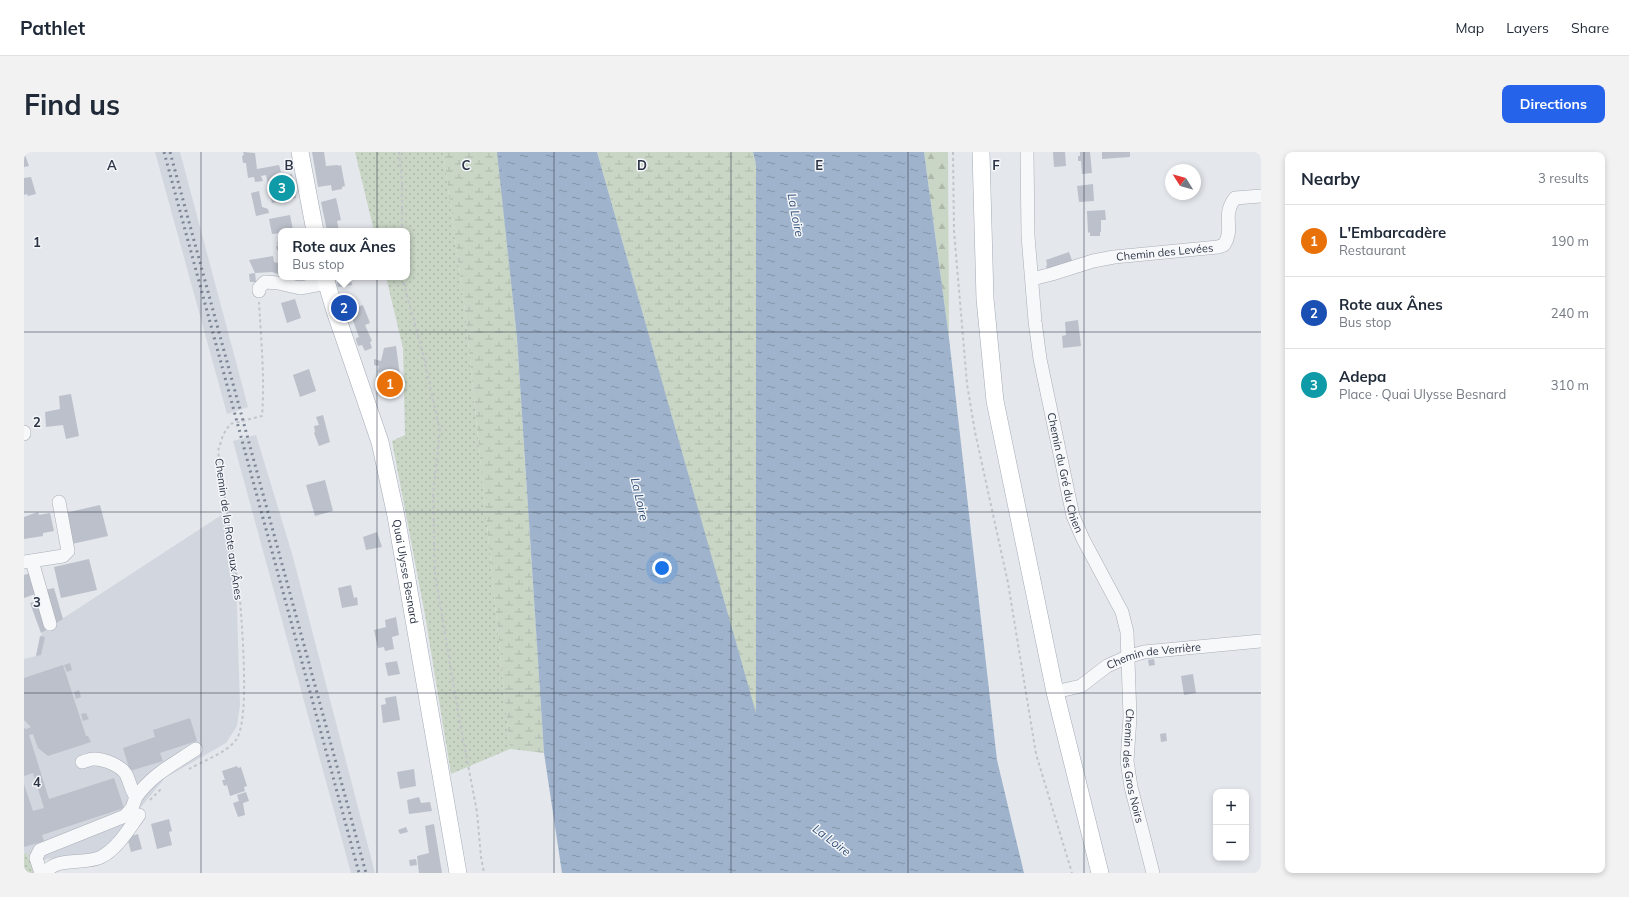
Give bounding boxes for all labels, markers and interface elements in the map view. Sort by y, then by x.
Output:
text: Pathlet [20,16,85,40]
text: Map [1455,19,1484,37]
text: Layers [1506,19,1549,37]
text: Share [1571,19,1609,37]
button: Directions [1502,85,1605,123]
text: Find us [24,87,120,122]
text: A [107,157,117,173]
text: B [285,157,294,173]
text: C [462,157,471,173]
text: D [637,157,647,173]
text: E [815,157,823,173]
text: F [992,157,1000,173]
north arrow [1165,164,1201,200]
text: Nearby [1301,168,1360,189]
text: 3 results [1538,170,1589,186]
pin: 3 [269,173,295,203]
water label: La Loire [784,192,808,238]
text: L'Embarcadère [1339,223,1446,242]
popup [278,228,410,280]
text: 1 [1310,233,1318,249]
text: 190 m [1551,233,1589,249]
text: 1 [33,234,41,250]
text: Rote aux Ânes [292,237,396,256]
street label: Chemin des Levées [1116,240,1214,264]
text: Restaurant [1339,242,1406,258]
text: Bus stop [292,256,344,272]
pin: 2 [331,293,357,323]
text: Rote aux Ânes [1339,295,1443,314]
text: 2 [1310,305,1318,321]
text: 240 m [1551,305,1589,321]
text: Bus stop [1339,314,1391,330]
text: Adepa [1339,367,1386,386]
pin: 1 [377,369,403,399]
text: 3 [1310,377,1318,393]
text: 310 m [1551,377,1589,393]
text: Place · Quai Ulysse Besnard [1339,386,1506,402]
street label: Chemin du Gré du Chien [1044,411,1086,535]
text: 2 [33,414,41,430]
street label: Chemin de la Rote aux Ânes [212,457,246,601]
water label: La Loire [628,476,652,523]
street label: Quai Ulysse Besnard [390,518,422,625]
your location [652,558,672,578]
text: 3 [33,594,41,610]
street label: Chemin de Verrière [1104,640,1202,672]
street label: Chemin des Gros Noirs [1120,708,1147,824]
text: 4 [33,774,41,790]
map controls [1213,789,1249,861]
button: + [1213,789,1249,825]
water label: La Loire [810,821,854,859]
button: − [1213,825,1249,861]

